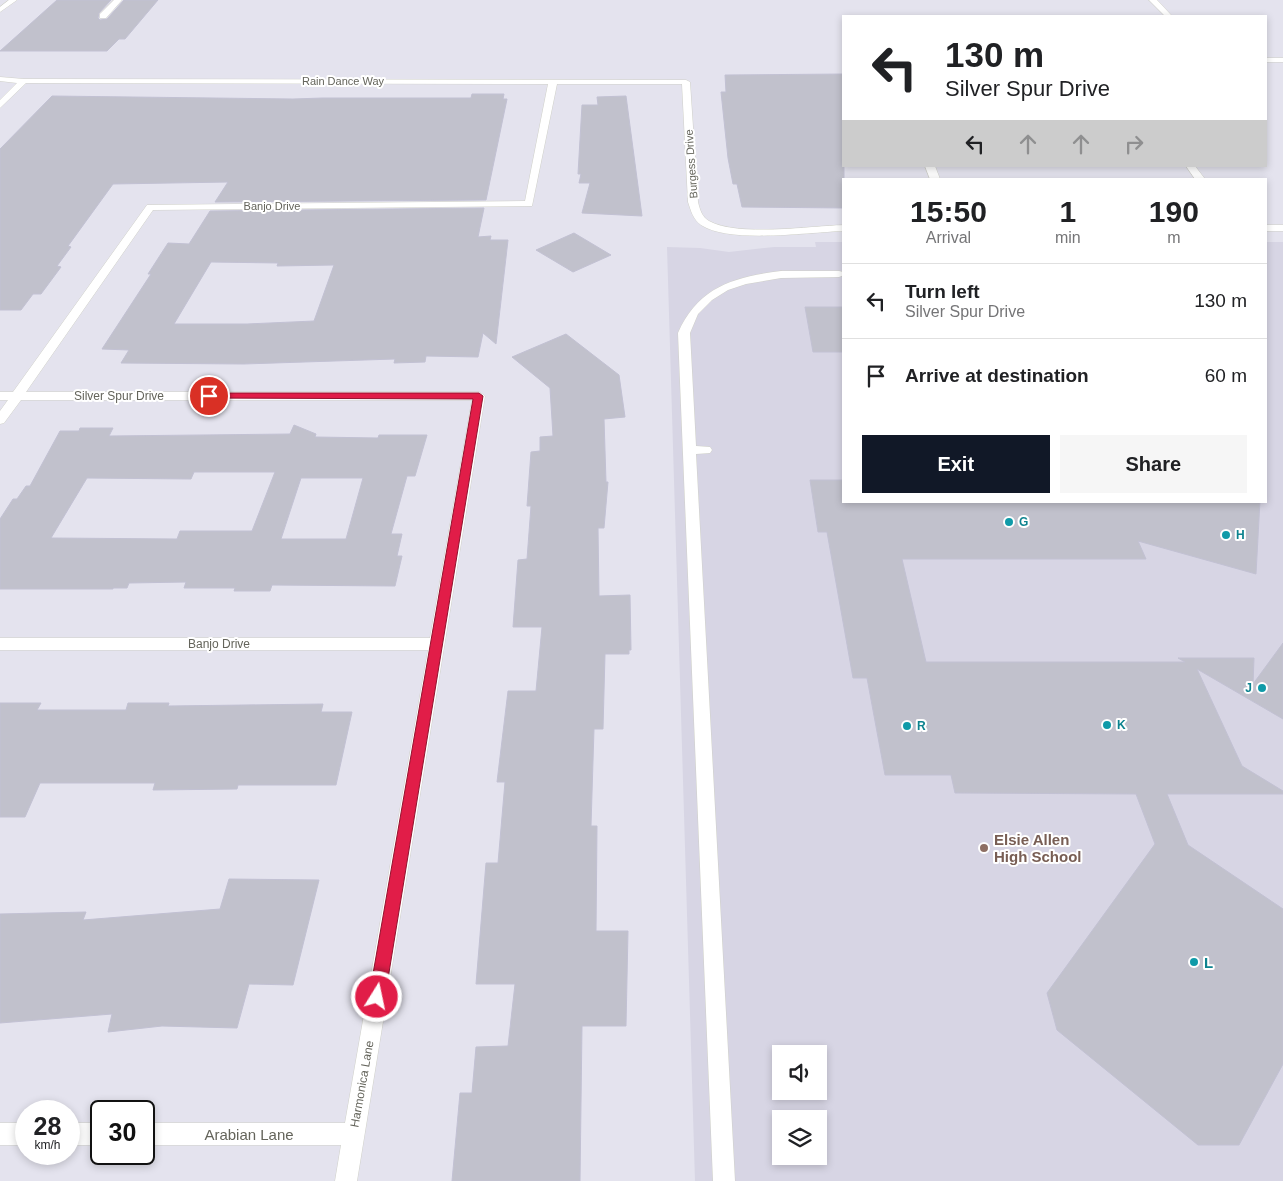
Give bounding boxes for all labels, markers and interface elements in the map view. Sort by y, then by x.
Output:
icon: left [862,35,927,100]
text: 130 m [945,35,1044,74]
street label: Rain Dance Way [302,75,385,87]
text: Silver Spur Drive [945,76,1110,101]
street label: Burgess Drive [683,129,699,199]
icon: left [961,130,989,158]
icon: ahead [1014,130,1042,158]
icon: ahead [1067,130,1095,158]
icon: right [1120,130,1148,158]
text: 15:50 [910,195,987,228]
text: 1 [1059,195,1076,228]
text: 190 [1149,195,1199,228]
street label: Banjo Drive [244,200,300,212]
text: Arrival [926,229,971,246]
text: min [1055,229,1081,246]
text: m [1167,229,1180,246]
text: Turn left [905,281,980,302]
icon: left [862,287,890,315]
text: 130 m [1194,290,1247,311]
text: Silver Spur Drive [905,303,1025,320]
icon: arrive [862,362,890,390]
text: Arrive at destination [905,365,1089,386]
text: 60 m [1205,365,1247,386]
pin [188,375,230,417]
icon: arrive [195,382,223,410]
street label: Silver Spur Drive [74,389,164,403]
button: Exit [862,435,1050,493]
button: Share [1060,435,1247,493]
place label: G [1019,515,1028,529]
marker: G [1003,516,1015,528]
place label: H [1236,528,1245,542]
marker: H [1220,529,1232,541]
street label: Banjo Drive [188,637,250,651]
place label: J [1245,681,1252,695]
marker: J [1256,682,1268,694]
place label: K [1117,718,1126,732]
place label: R [917,719,926,733]
marker: K [1101,719,1113,731]
marker: R [901,720,913,732]
place label: Elsie Allen High School [994,831,1082,865]
marker: Elsie Allen High School [978,842,990,854]
place label: L [1204,954,1213,971]
marker: L [1188,956,1200,968]
position arrow [350,970,402,1022]
street label: Harmonica Lane [347,1039,377,1129]
map controls [772,1045,827,1165]
button: sound [772,1045,827,1100]
speed limit sign: 30 [90,1100,155,1165]
button: layers [772,1110,827,1165]
text: 28 [34,1112,61,1140]
street label: Arabian Lane [204,1126,294,1143]
text: km/h [34,1138,61,1152]

